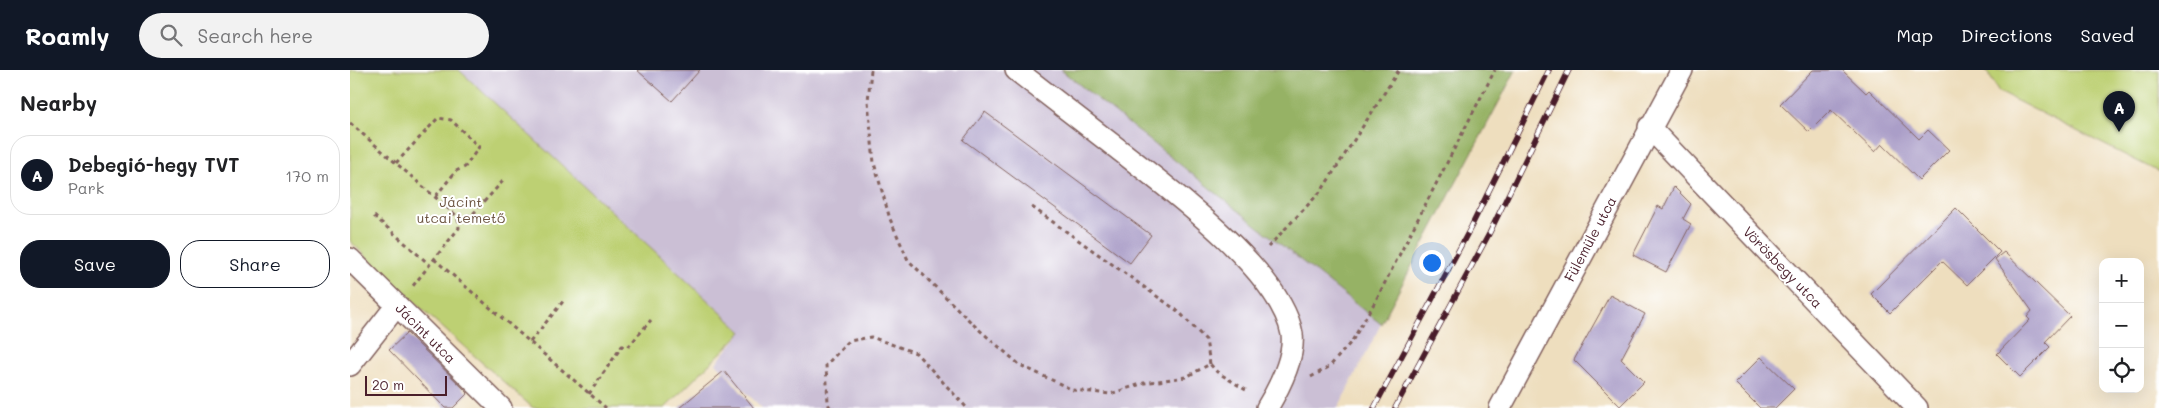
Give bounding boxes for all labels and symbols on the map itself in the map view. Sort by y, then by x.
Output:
pin: A [2103,91,2135,132]
park label: Jácint utcai temető [417,192,505,227]
street label: Fülemüle utca [1560,193,1620,285]
street label: Vörösbegy utca [1739,222,1827,312]
your location [1419,250,1445,276]
street label: Jácint utca [392,299,460,367]
scale bar [365,373,448,396]

